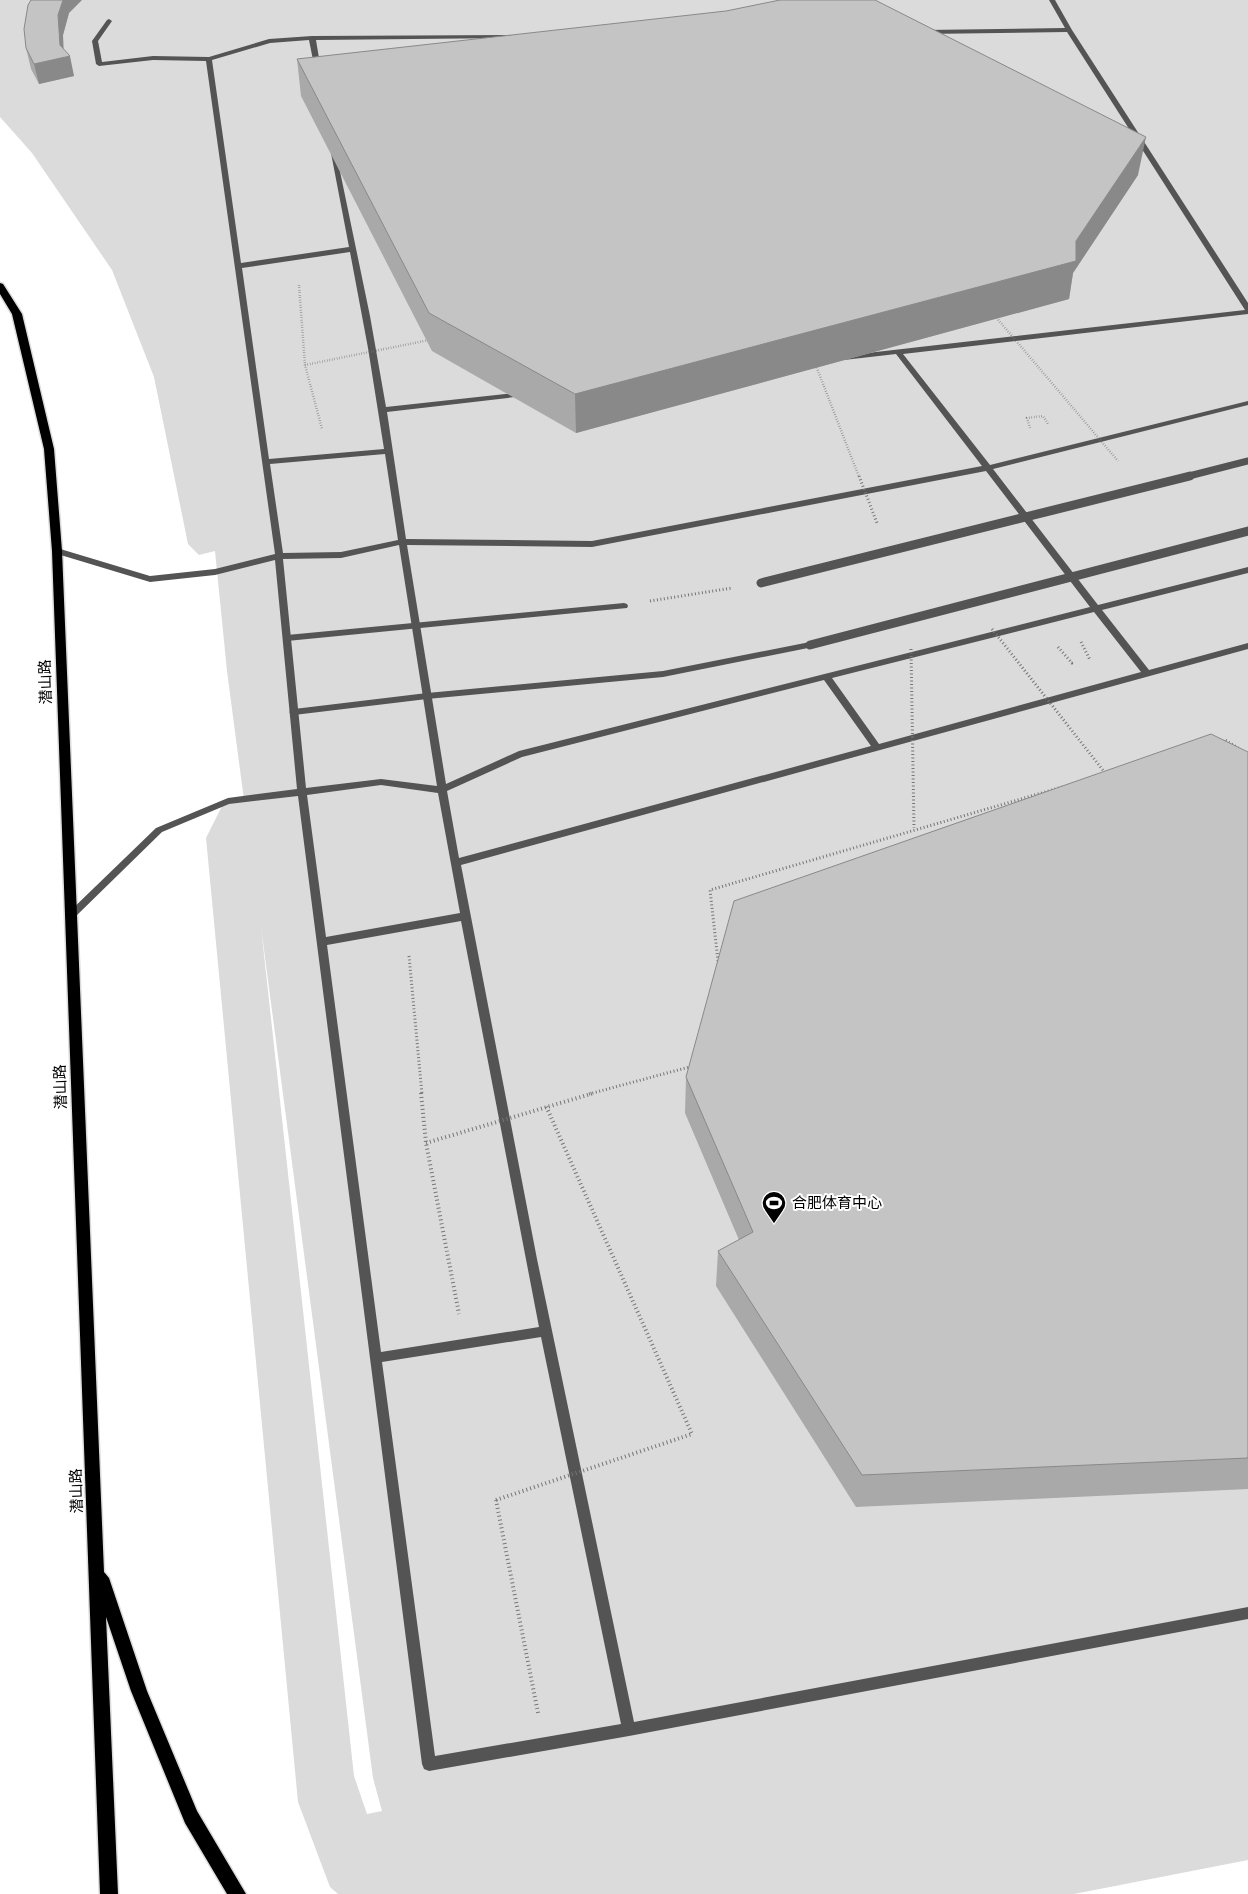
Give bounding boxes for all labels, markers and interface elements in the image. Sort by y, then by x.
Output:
street label: 潜山路 [36,659,56,705]
street label: 潜山路 [51,1064,71,1110]
sports icon: 合肥体育中心 [761,1190,787,1224]
place label: 合肥体育中心 [792,1194,882,1213]
street label: 潜山路 [67,1468,87,1514]

